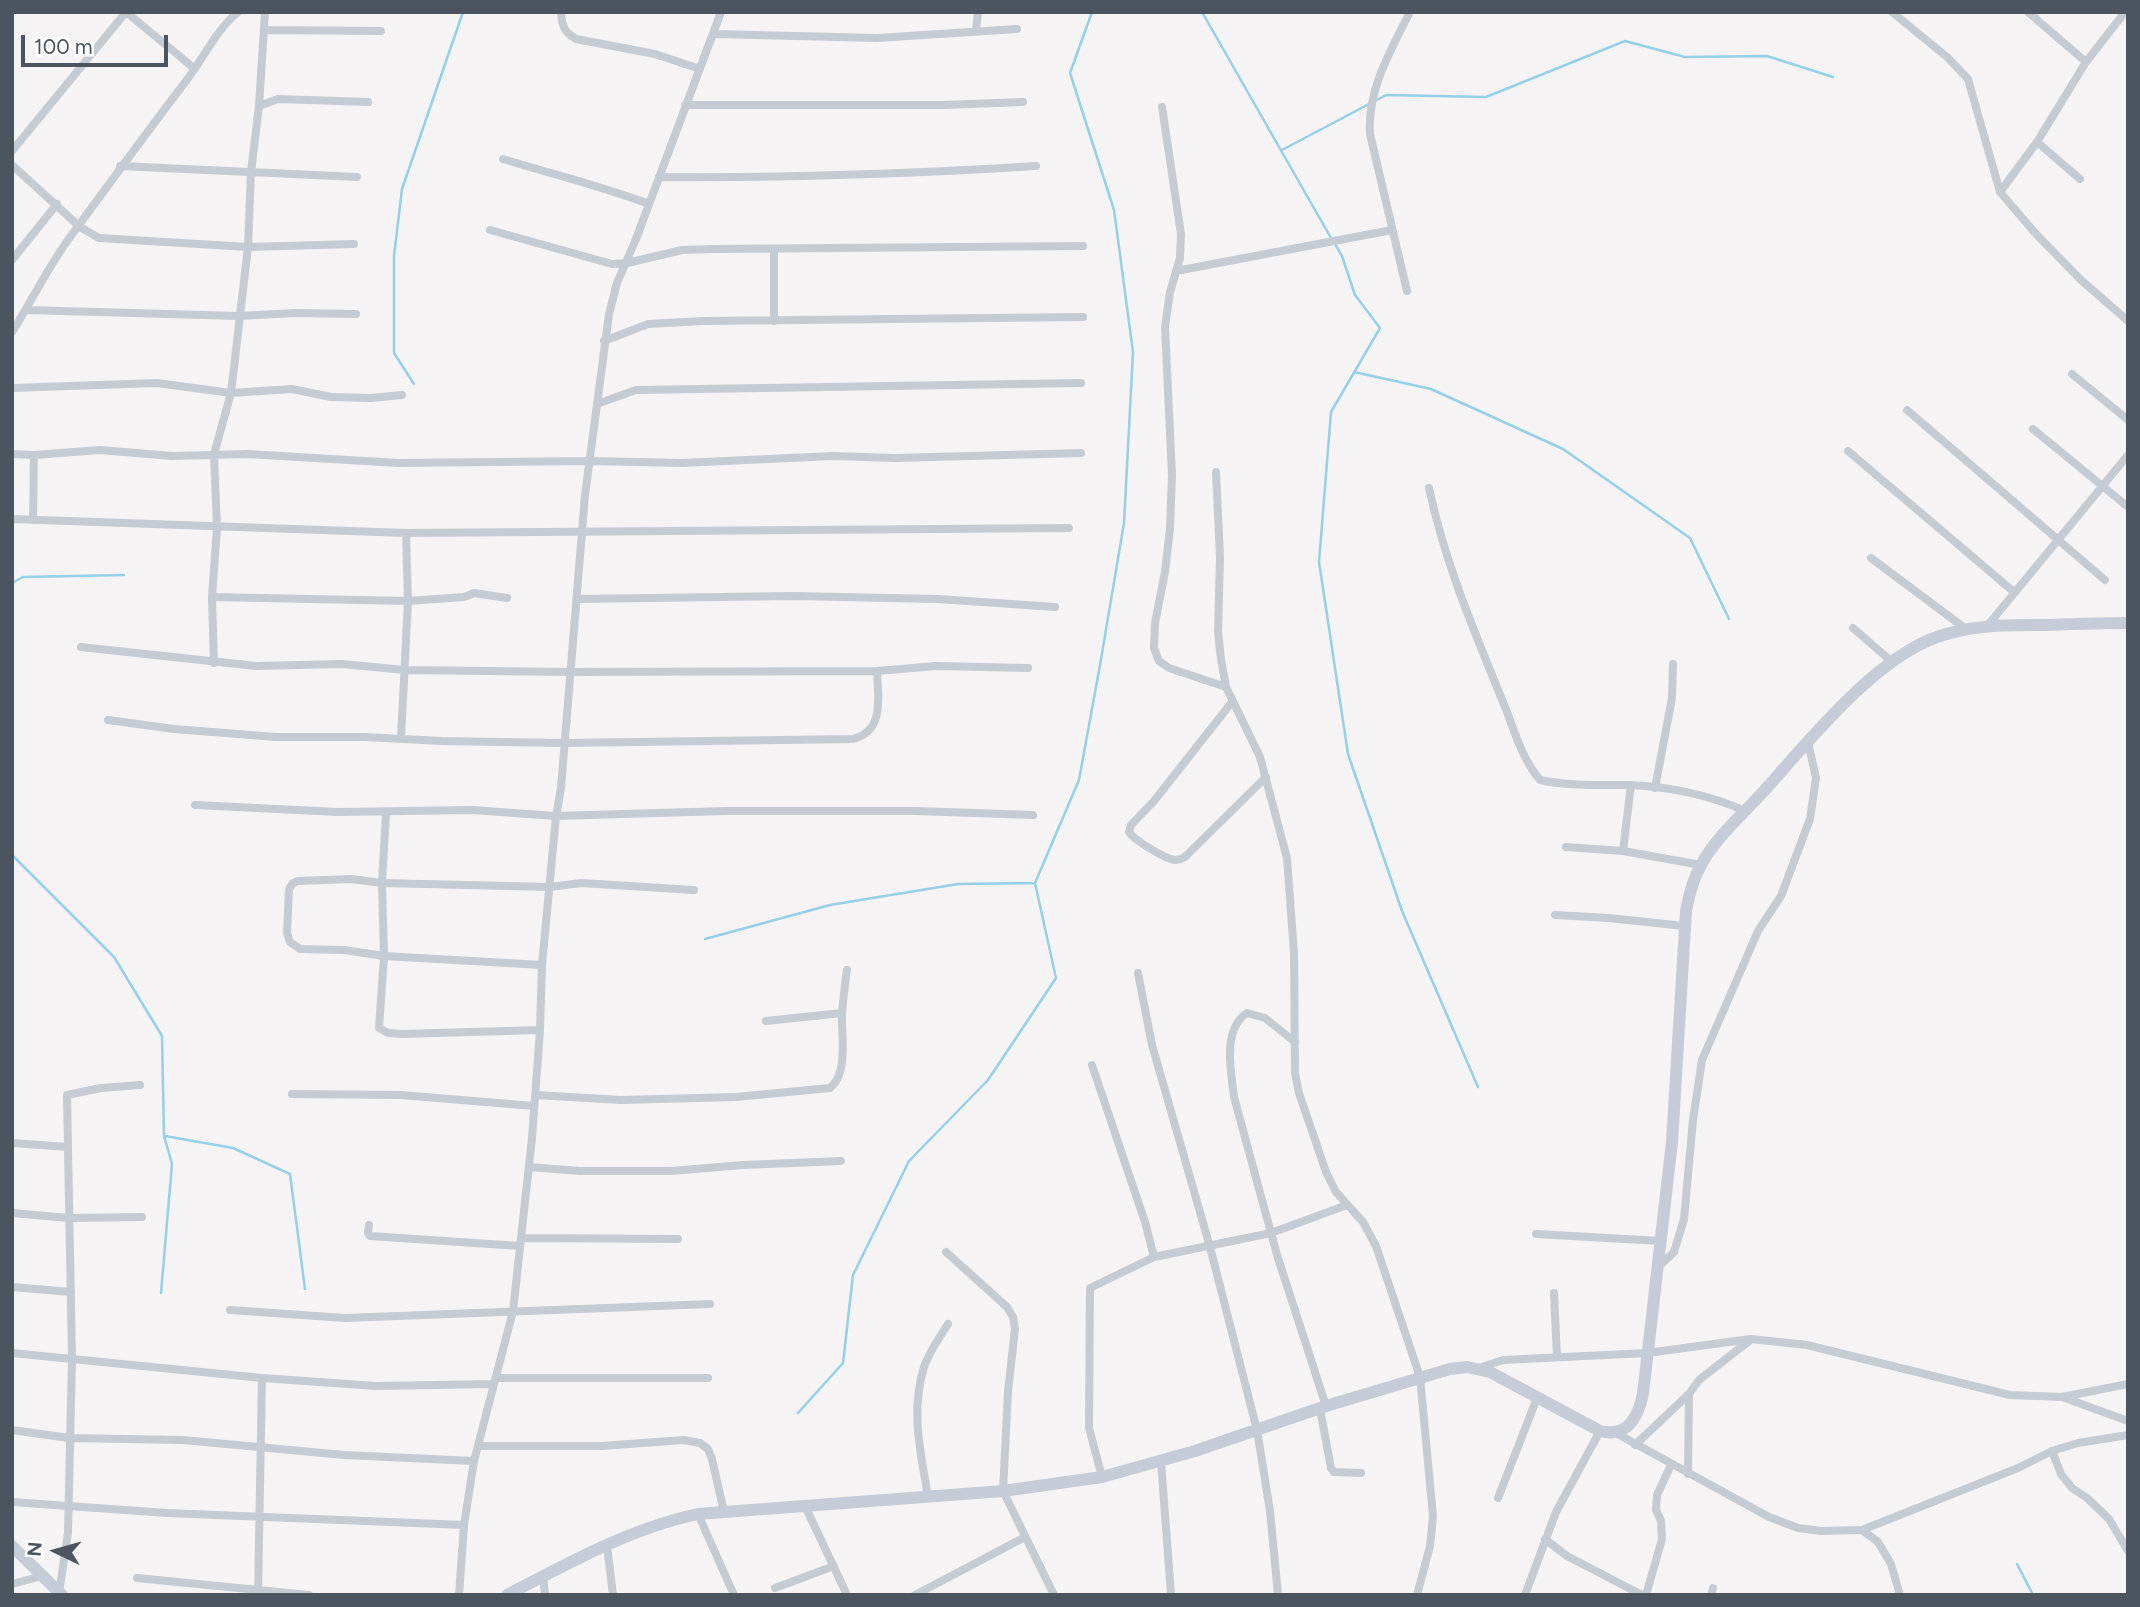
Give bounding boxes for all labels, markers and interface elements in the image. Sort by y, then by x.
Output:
scale bar [24,21,172,65]
text: 100 m [34,34,93,59]
north arrow [21,1516,91,1586]
text: N [22,1541,47,1557]

